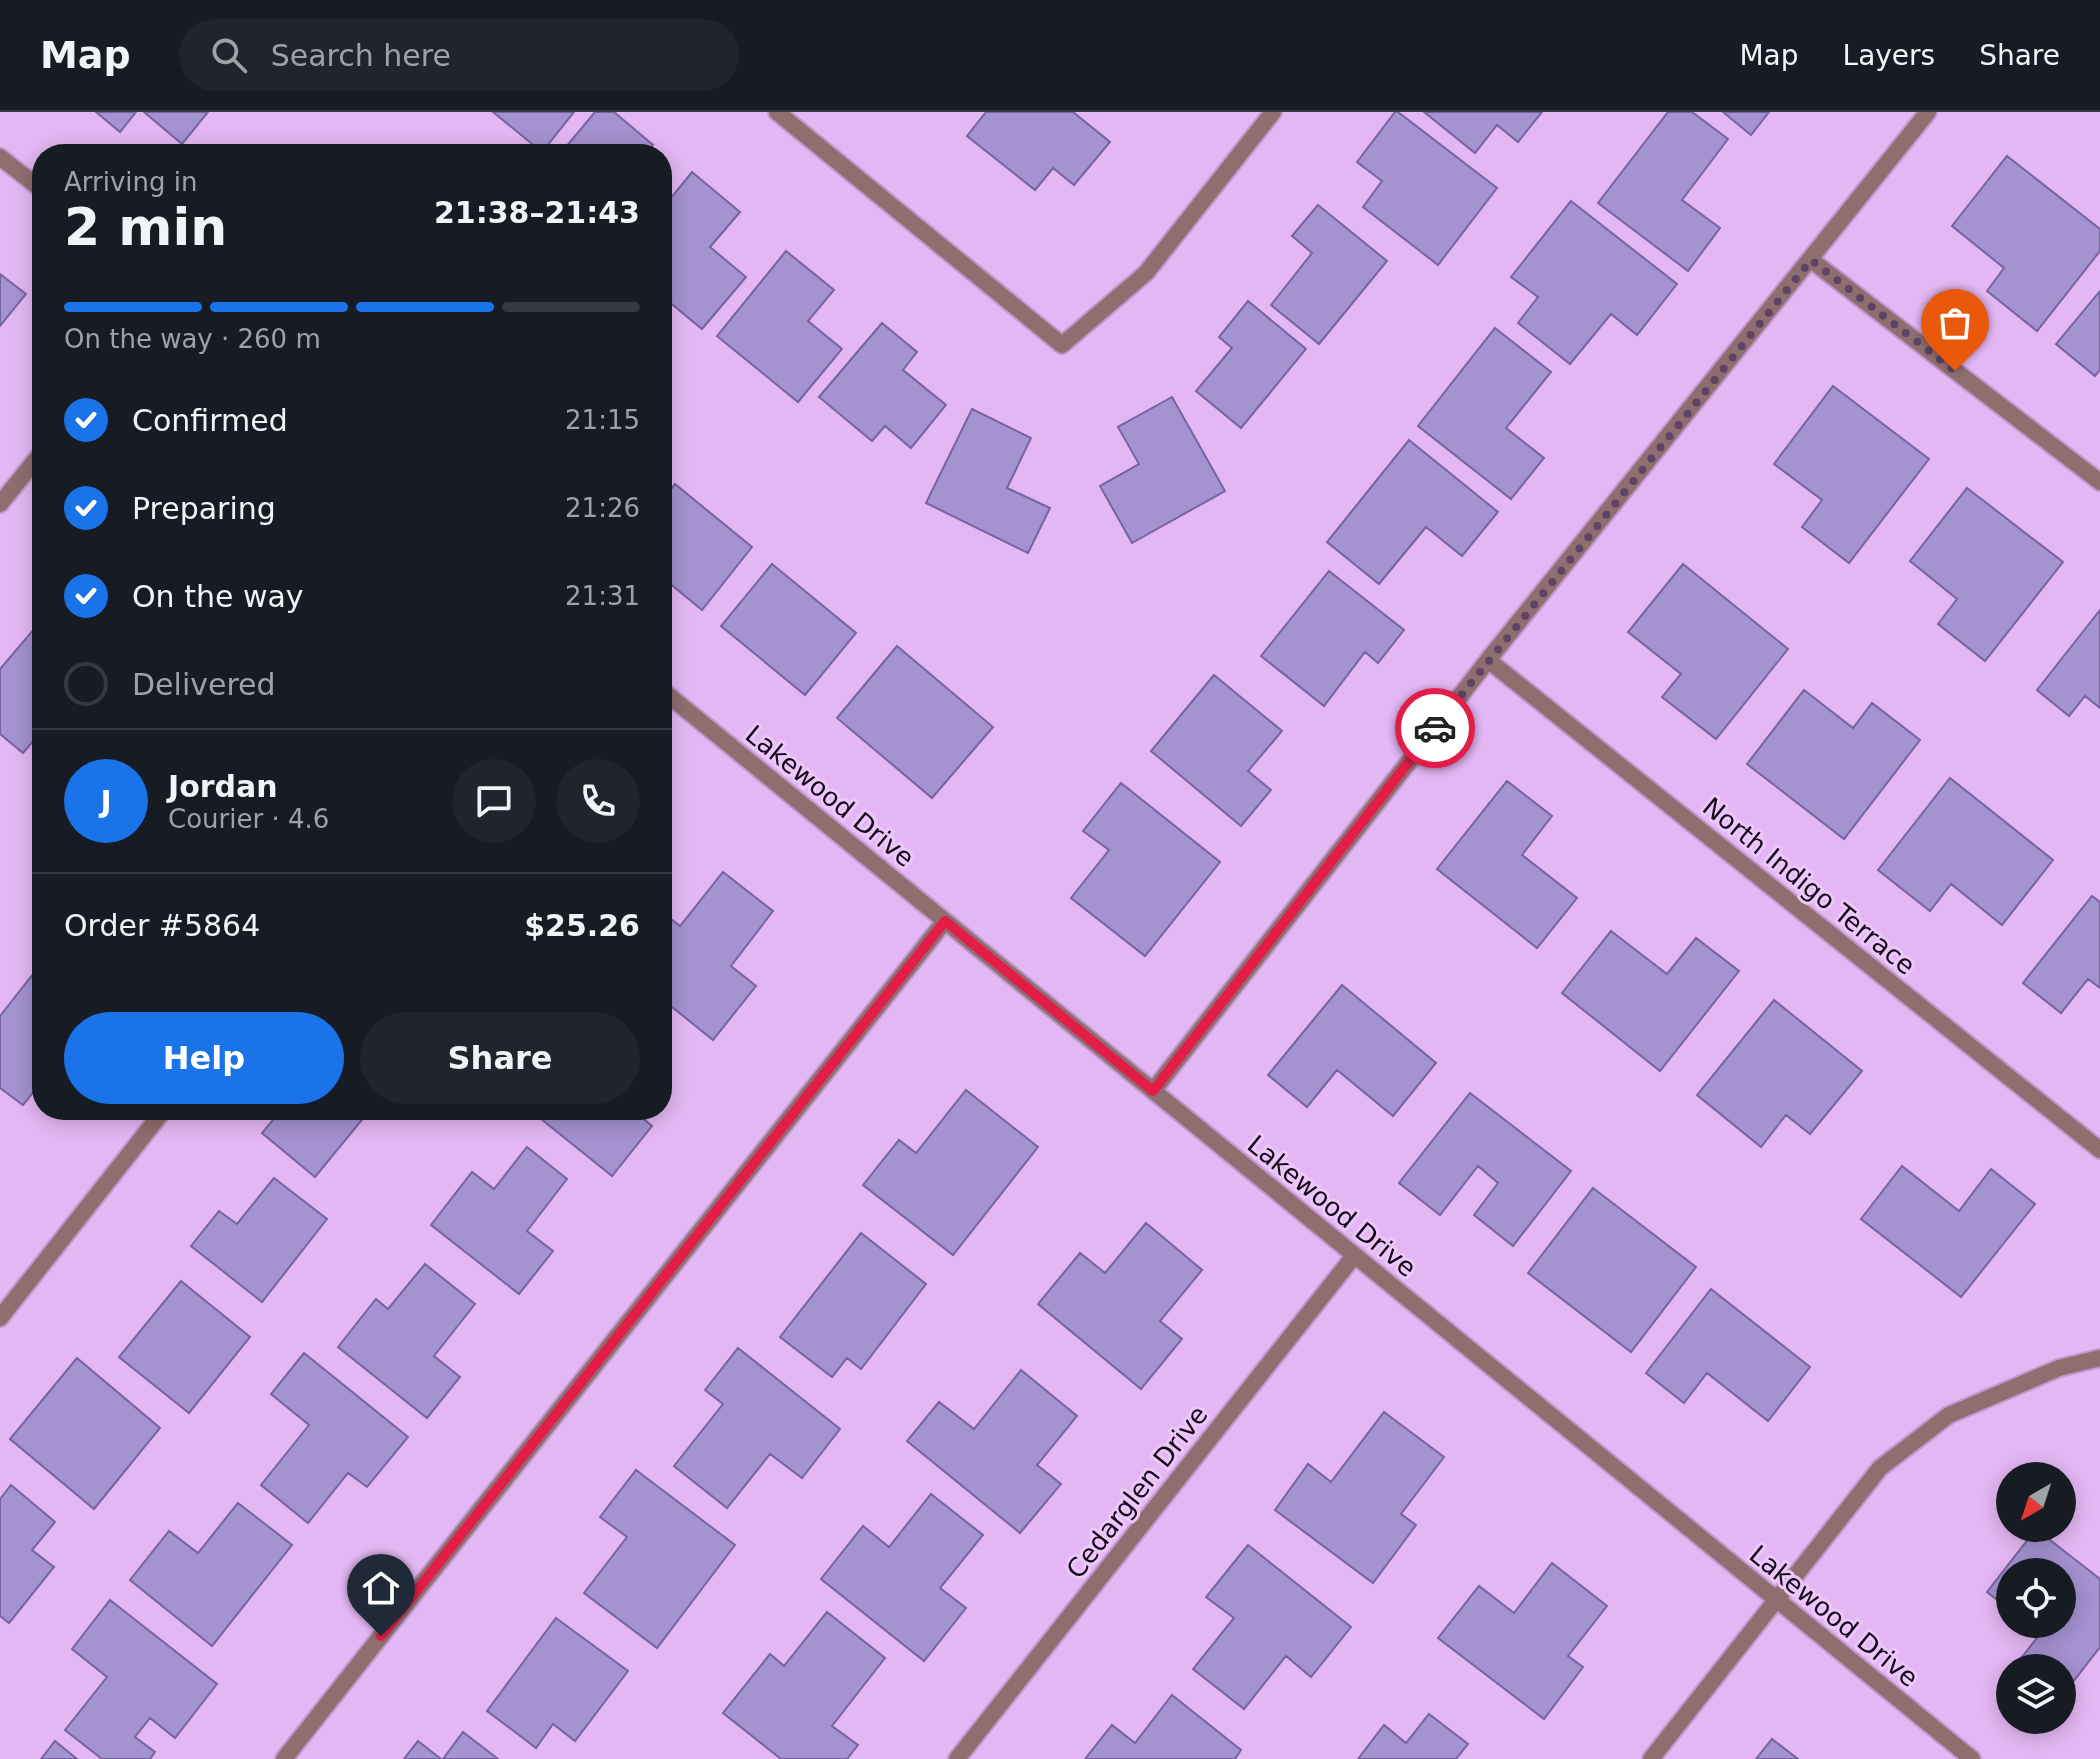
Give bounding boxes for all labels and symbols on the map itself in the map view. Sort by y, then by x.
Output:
pin [1921,289,1989,371]
courier [1395,688,1475,768]
street label: Lakewood Drive [740,719,920,873]
street label: North Indigo Terrace [1697,791,1921,981]
street label: Lakewood Drive [1242,1129,1422,1283]
street label: Cedarglen Drive [1060,1400,1214,1584]
north arrow [1996,1462,2076,1542]
street label: Lakewood Drive [1744,1539,1924,1693]
pin [347,1554,415,1636]

